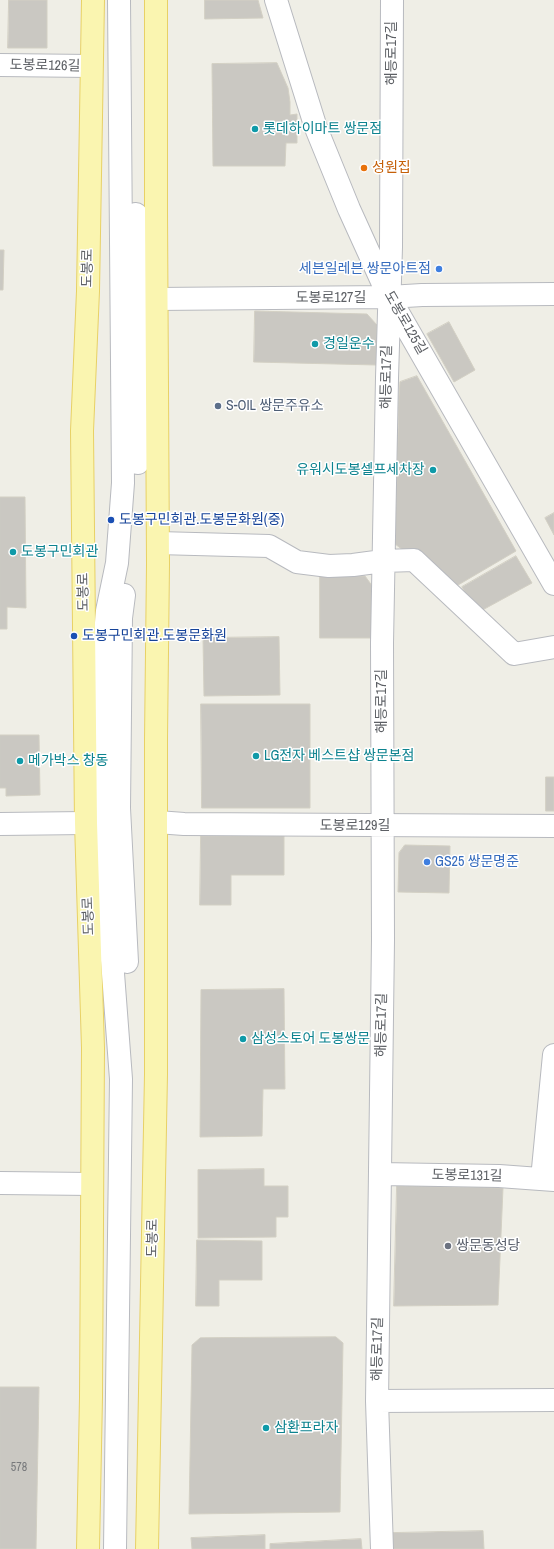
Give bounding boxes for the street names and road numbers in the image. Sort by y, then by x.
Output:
street label: 해등로17길 [384,21,400,85]
street label: 도봉로126길 [10,57,80,75]
street label: 도봉로 [79,249,97,287]
street label: 도봉로125길 [380,288,430,358]
street label: 도봉로127길 [296,290,366,306]
street label: 해등로17길 [378,345,396,409]
street label: 도봉로 [75,573,93,611]
street label: 해등로17길 [374,669,390,733]
street label: 도봉로129길 [320,818,390,834]
street label: 도봉로 [80,896,98,936]
street label: 해등로17길 [373,993,391,1057]
street label: 도봉로131길 [432,1167,502,1185]
street label: 도봉로 [144,1219,162,1257]
street label: 해등로17길 [369,1317,387,1381]

